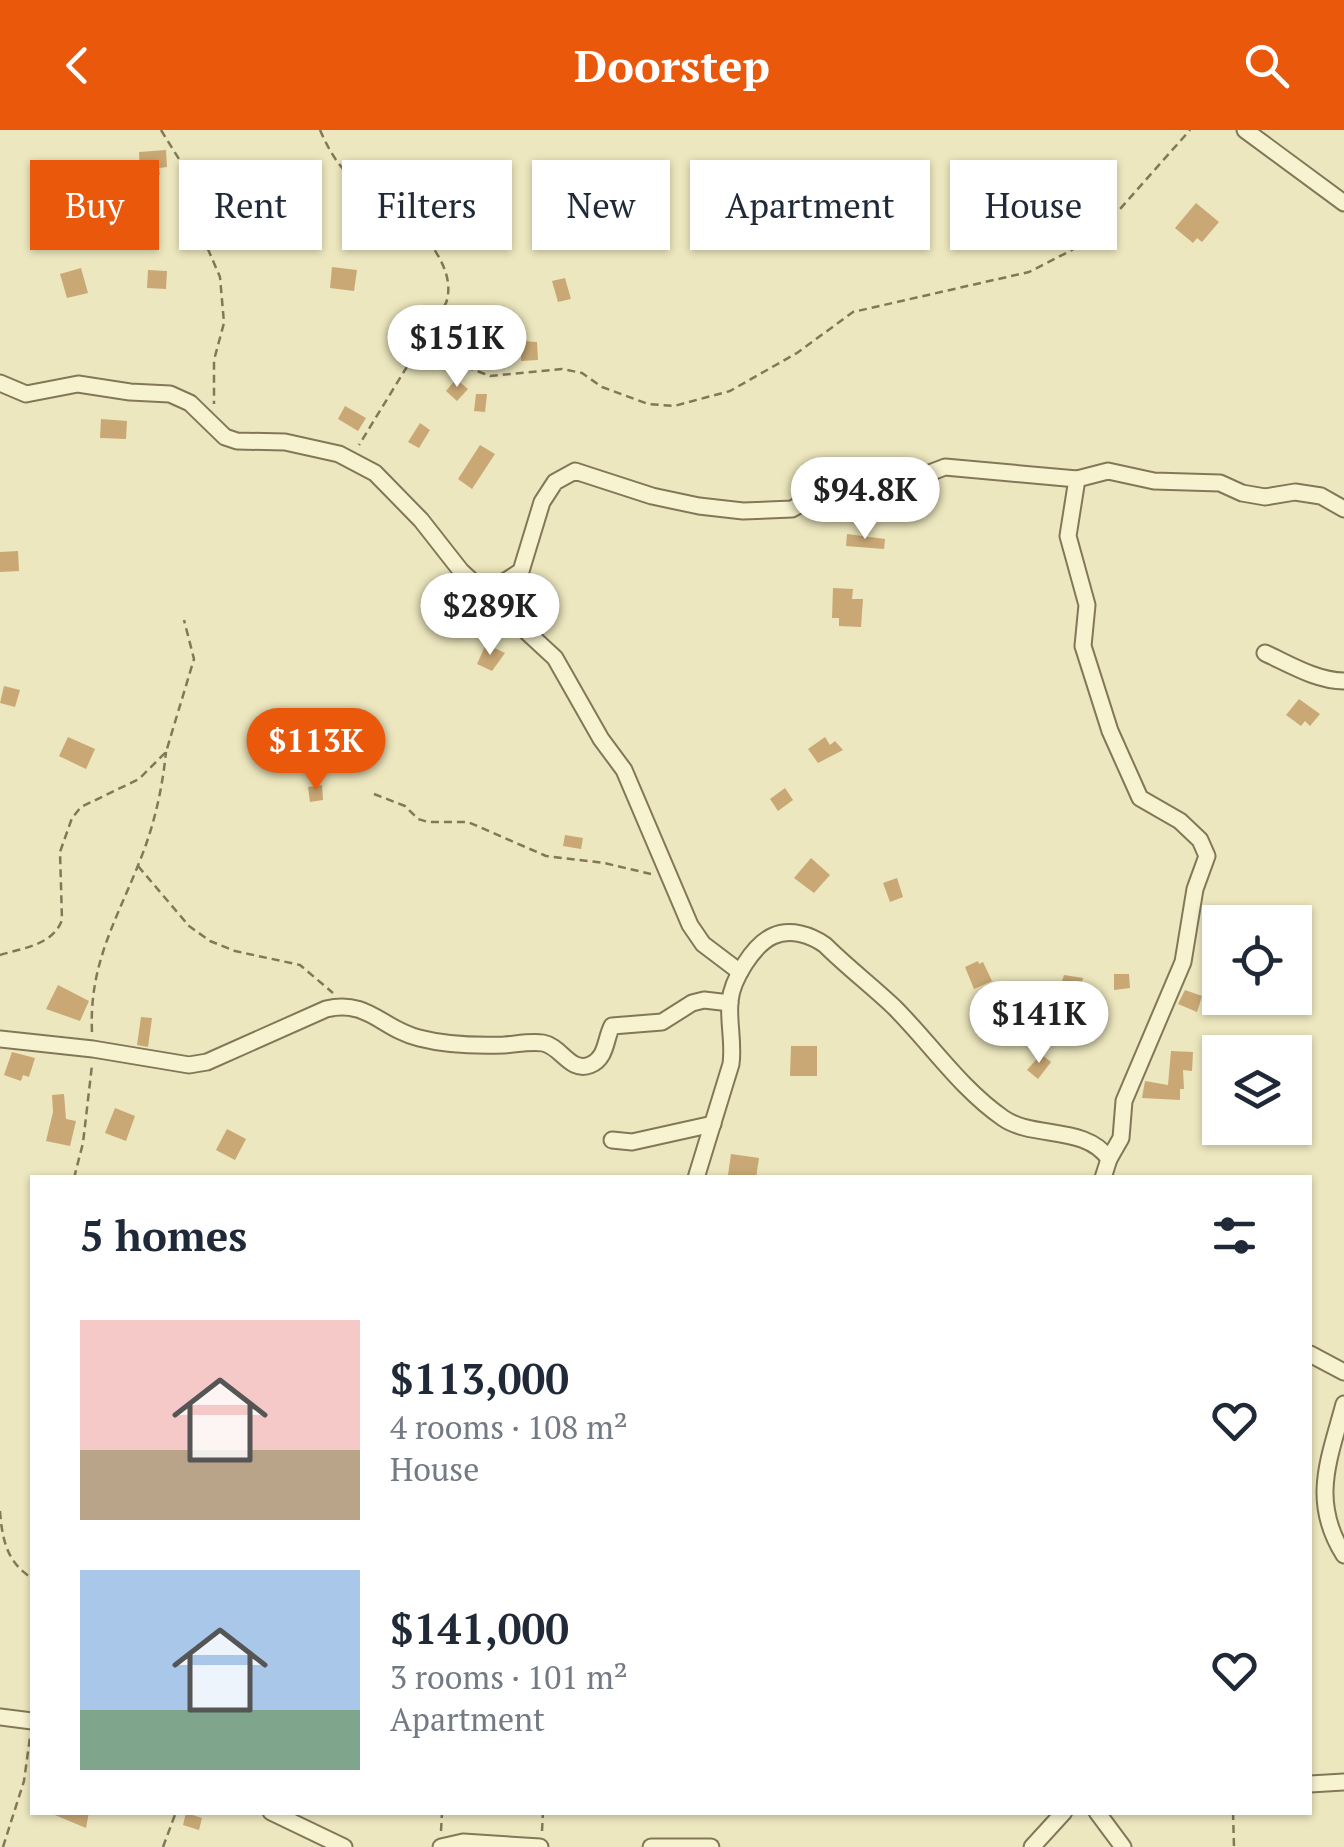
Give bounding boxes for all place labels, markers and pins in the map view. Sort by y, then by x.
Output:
pin: $151K [387,305,527,390]
pin: $94.8K [784,457,946,542]
pin: $289K [420,573,560,658]
pin: $113K [246,708,386,793]
pin: $141K [969,981,1109,1066]

